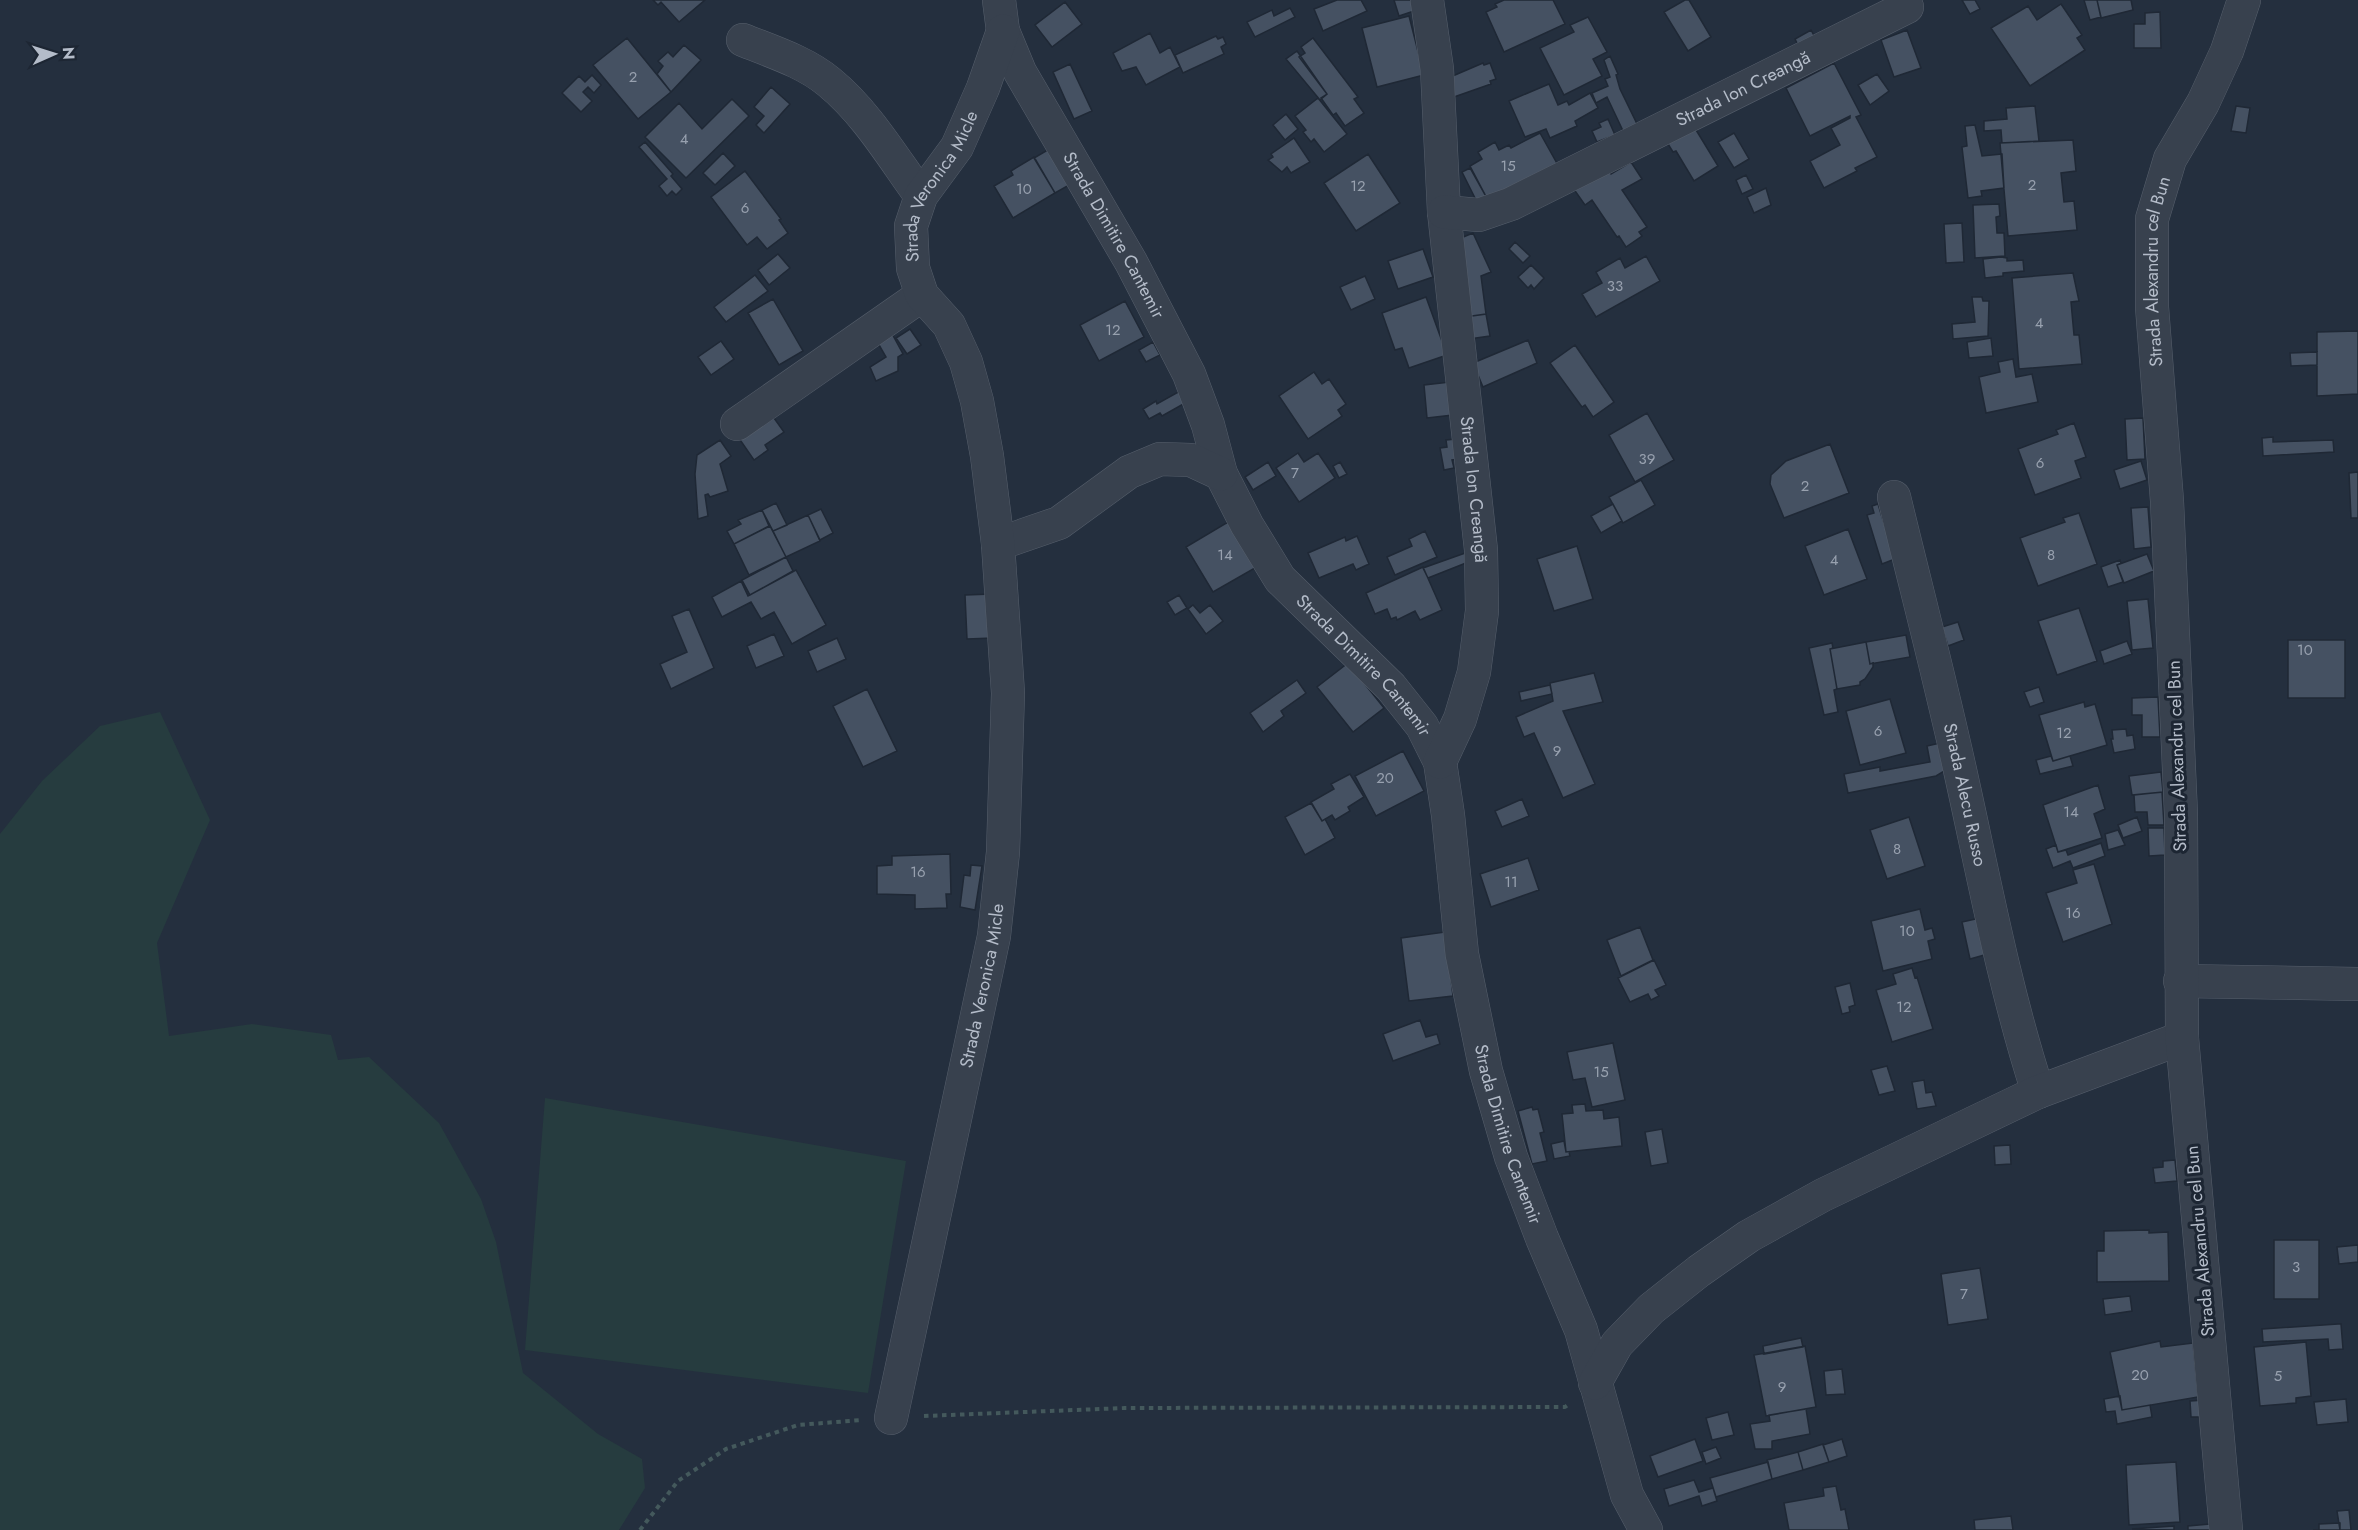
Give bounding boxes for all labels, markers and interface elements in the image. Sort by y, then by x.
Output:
north arrow [24,24,84,84]
street label: Strada Ion Creangă [1671,44,1815,133]
text: N [57,46,80,60]
house number: 2 [629,66,637,88]
street label: Strada Veronica Micle [898,106,984,263]
house number: 4 [680,128,689,150]
street label: Strada Dimitire Cantemir [1056,147,1171,324]
house number: 15 [1500,155,1516,177]
street label: Strada Alexandru cel Bun [2138,173,2177,368]
house number: 2 [2028,174,2036,196]
house number: 12 [1350,175,1366,197]
house number: 10 [1016,178,1032,200]
house number: 6 [741,197,749,219]
house number: 33 [1607,275,1623,297]
house number: 4 [2035,312,2044,334]
house number: 12 [1105,319,1121,341]
street label: Strada Ion Creangă [1453,415,1494,563]
house number: 39 [1639,448,1655,470]
house number: 6 [2036,452,2044,474]
house number: 7 [1291,462,1299,484]
house number: 2 [1801,475,1809,497]
house number: 14 [1217,544,1233,566]
house number: 8 [2047,544,2055,566]
house number: 4 [1830,549,1839,571]
street label: Strada Dimitire Cantemir [1290,588,1438,741]
house number: 10 [2297,639,2313,661]
street label: Strada Alexandru cel Bun [2161,660,2193,852]
house number: 6 [1874,720,1882,742]
street label: Strada Alecu Russo [1937,720,1993,869]
house number: 12 [2056,722,2072,744]
house number: 9 [1553,740,1561,762]
house number: 20 [1376,767,1394,789]
house number: 14 [2063,801,2079,823]
house number: 8 [1893,838,1901,860]
house number: 16 [910,861,926,883]
house number: 11 [1504,871,1518,893]
street label: Strada Veronica Micle [953,902,1010,1070]
house number: 16 [2065,902,2081,924]
house number: 10 [1899,920,1915,942]
house number: 12 [1896,996,1912,1018]
street label: Strada Dimitire Cantemir [1468,1042,1549,1229]
house number: 15 [1593,1061,1609,1083]
street label: Strada Alexandru cel Bun [2179,1144,2221,1338]
house number: 3 [2292,1256,2300,1278]
house number: 7 [1960,1283,1968,1305]
house number: 20 [2131,1364,2149,1386]
house number: 5 [2274,1365,2282,1387]
house number: 9 [1778,1376,1786,1398]

